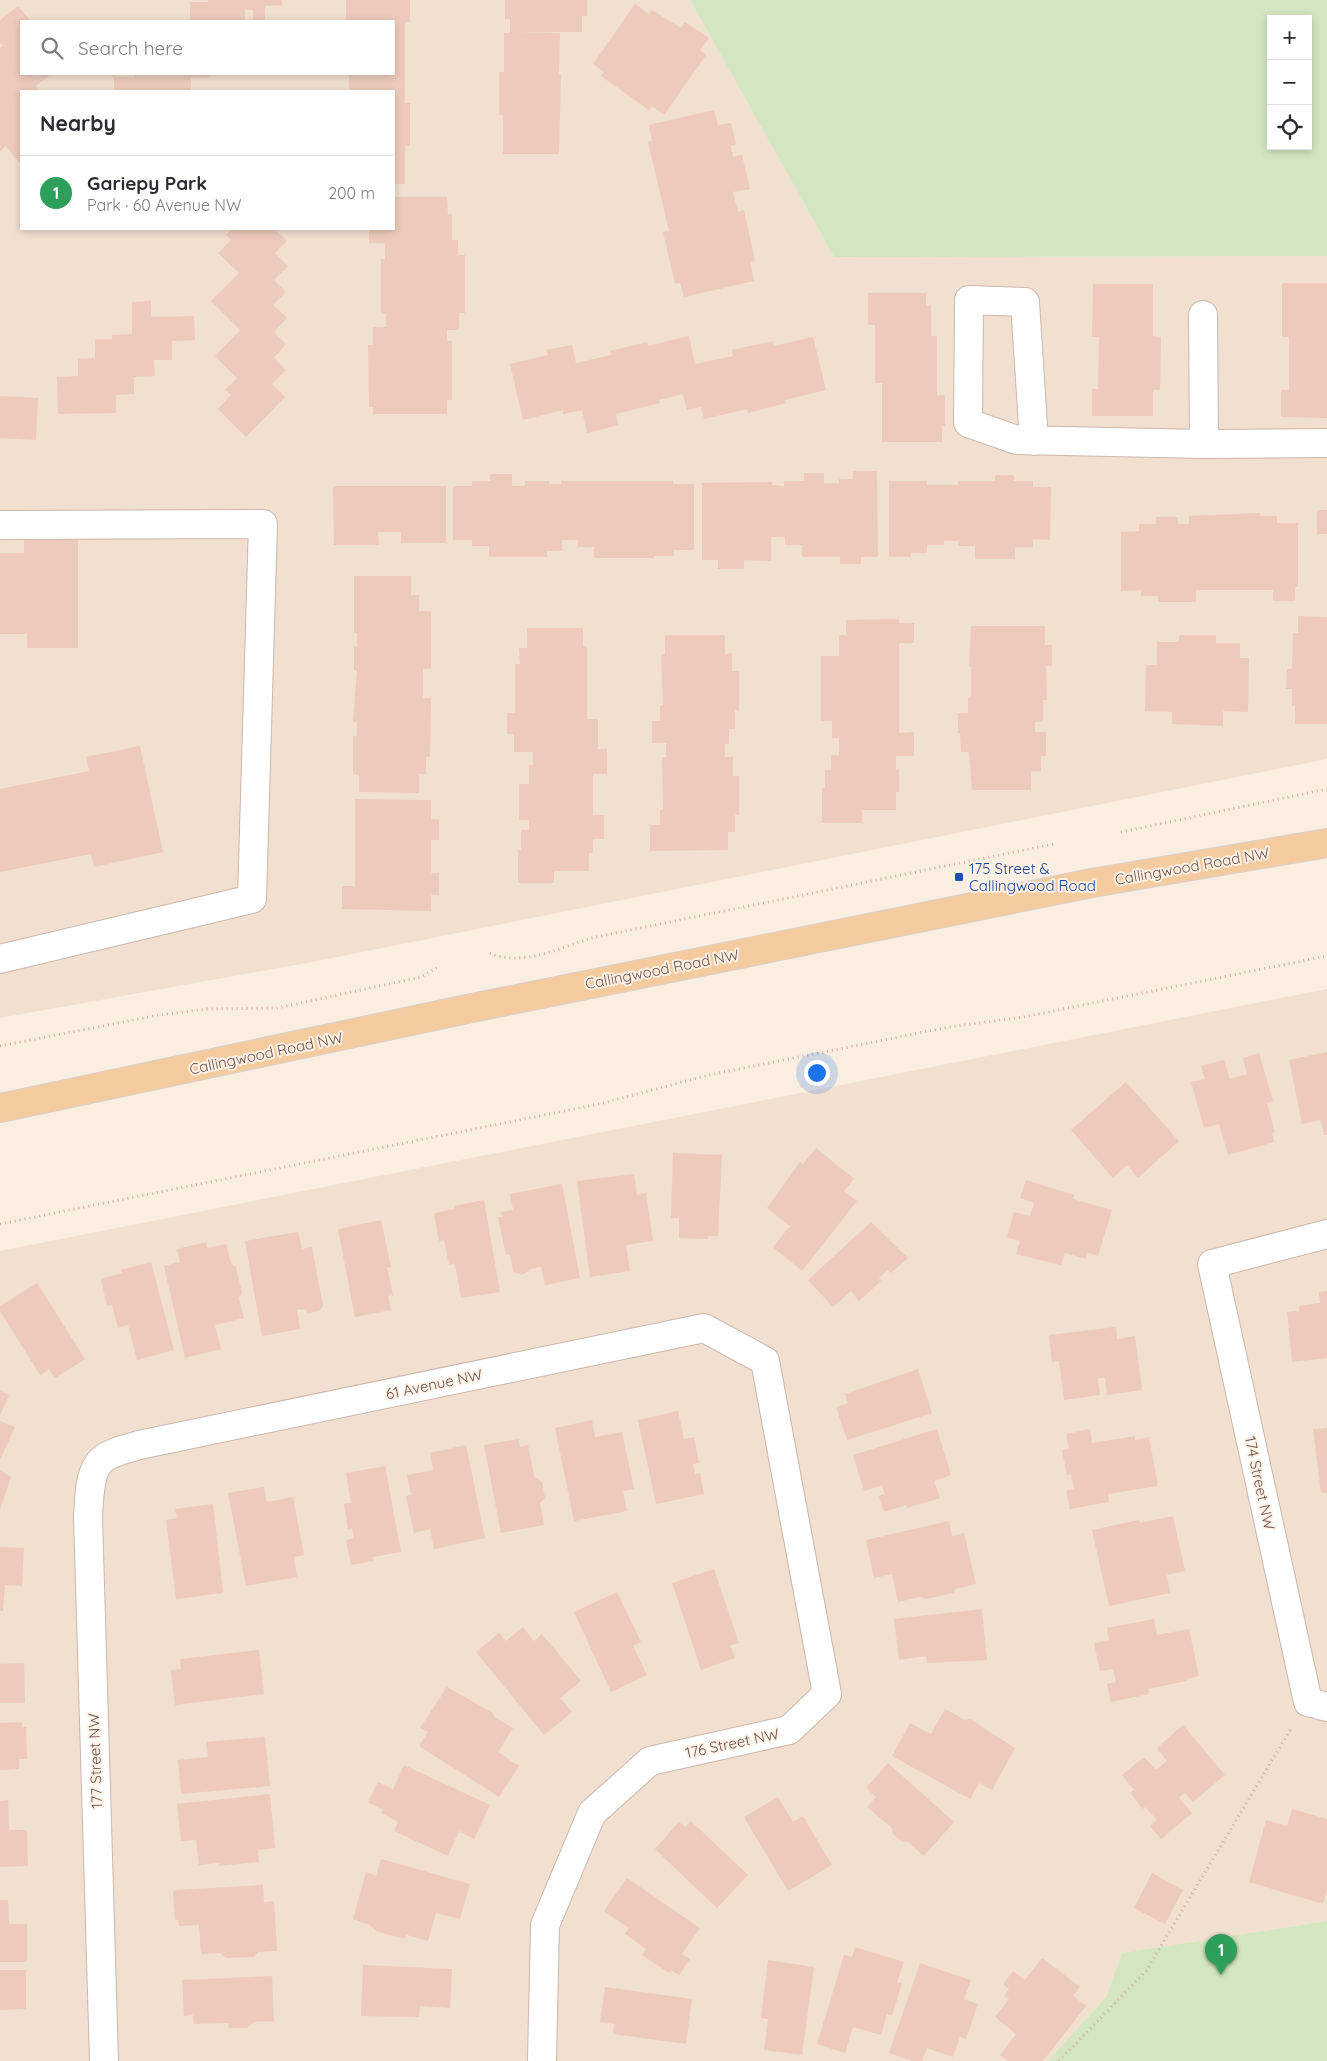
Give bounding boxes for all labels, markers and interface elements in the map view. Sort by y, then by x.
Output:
map controls [1267,15,1312,150]
button: + [1267,15,1312,60]
search box [20,20,395,75]
icon: search [38,34,66,62]
text: Search here [78,36,183,60]
button: − [1267,60,1312,105]
button: locate [1267,105,1312,150]
text: Nearby [40,110,116,136]
text: Gariepy Park [87,171,207,195]
text: 1 [53,183,59,203]
text: 200 m [328,183,375,203]
text: Park · 60 Avenue NW [87,195,241,215]
street label: Callingwood Road NW [1113,843,1271,889]
place label: 175 Street & Callingwood Road [969,859,1096,895]
marker: 175 Street & Callingwood Road [953,871,965,883]
street label: Callingwood Road NW [583,945,741,993]
street label: Callingwood Road NW [188,1027,345,1079]
your location [804,1060,830,1086]
street label: 61 Avenue NW [384,1364,485,1404]
street label: 174 Street NW [1241,1434,1279,1532]
street label: 177 Street NW [84,1712,106,1809]
street label: 176 Street NW [683,1724,781,1762]
pin: 1 [1205,1934,1237,1975]

